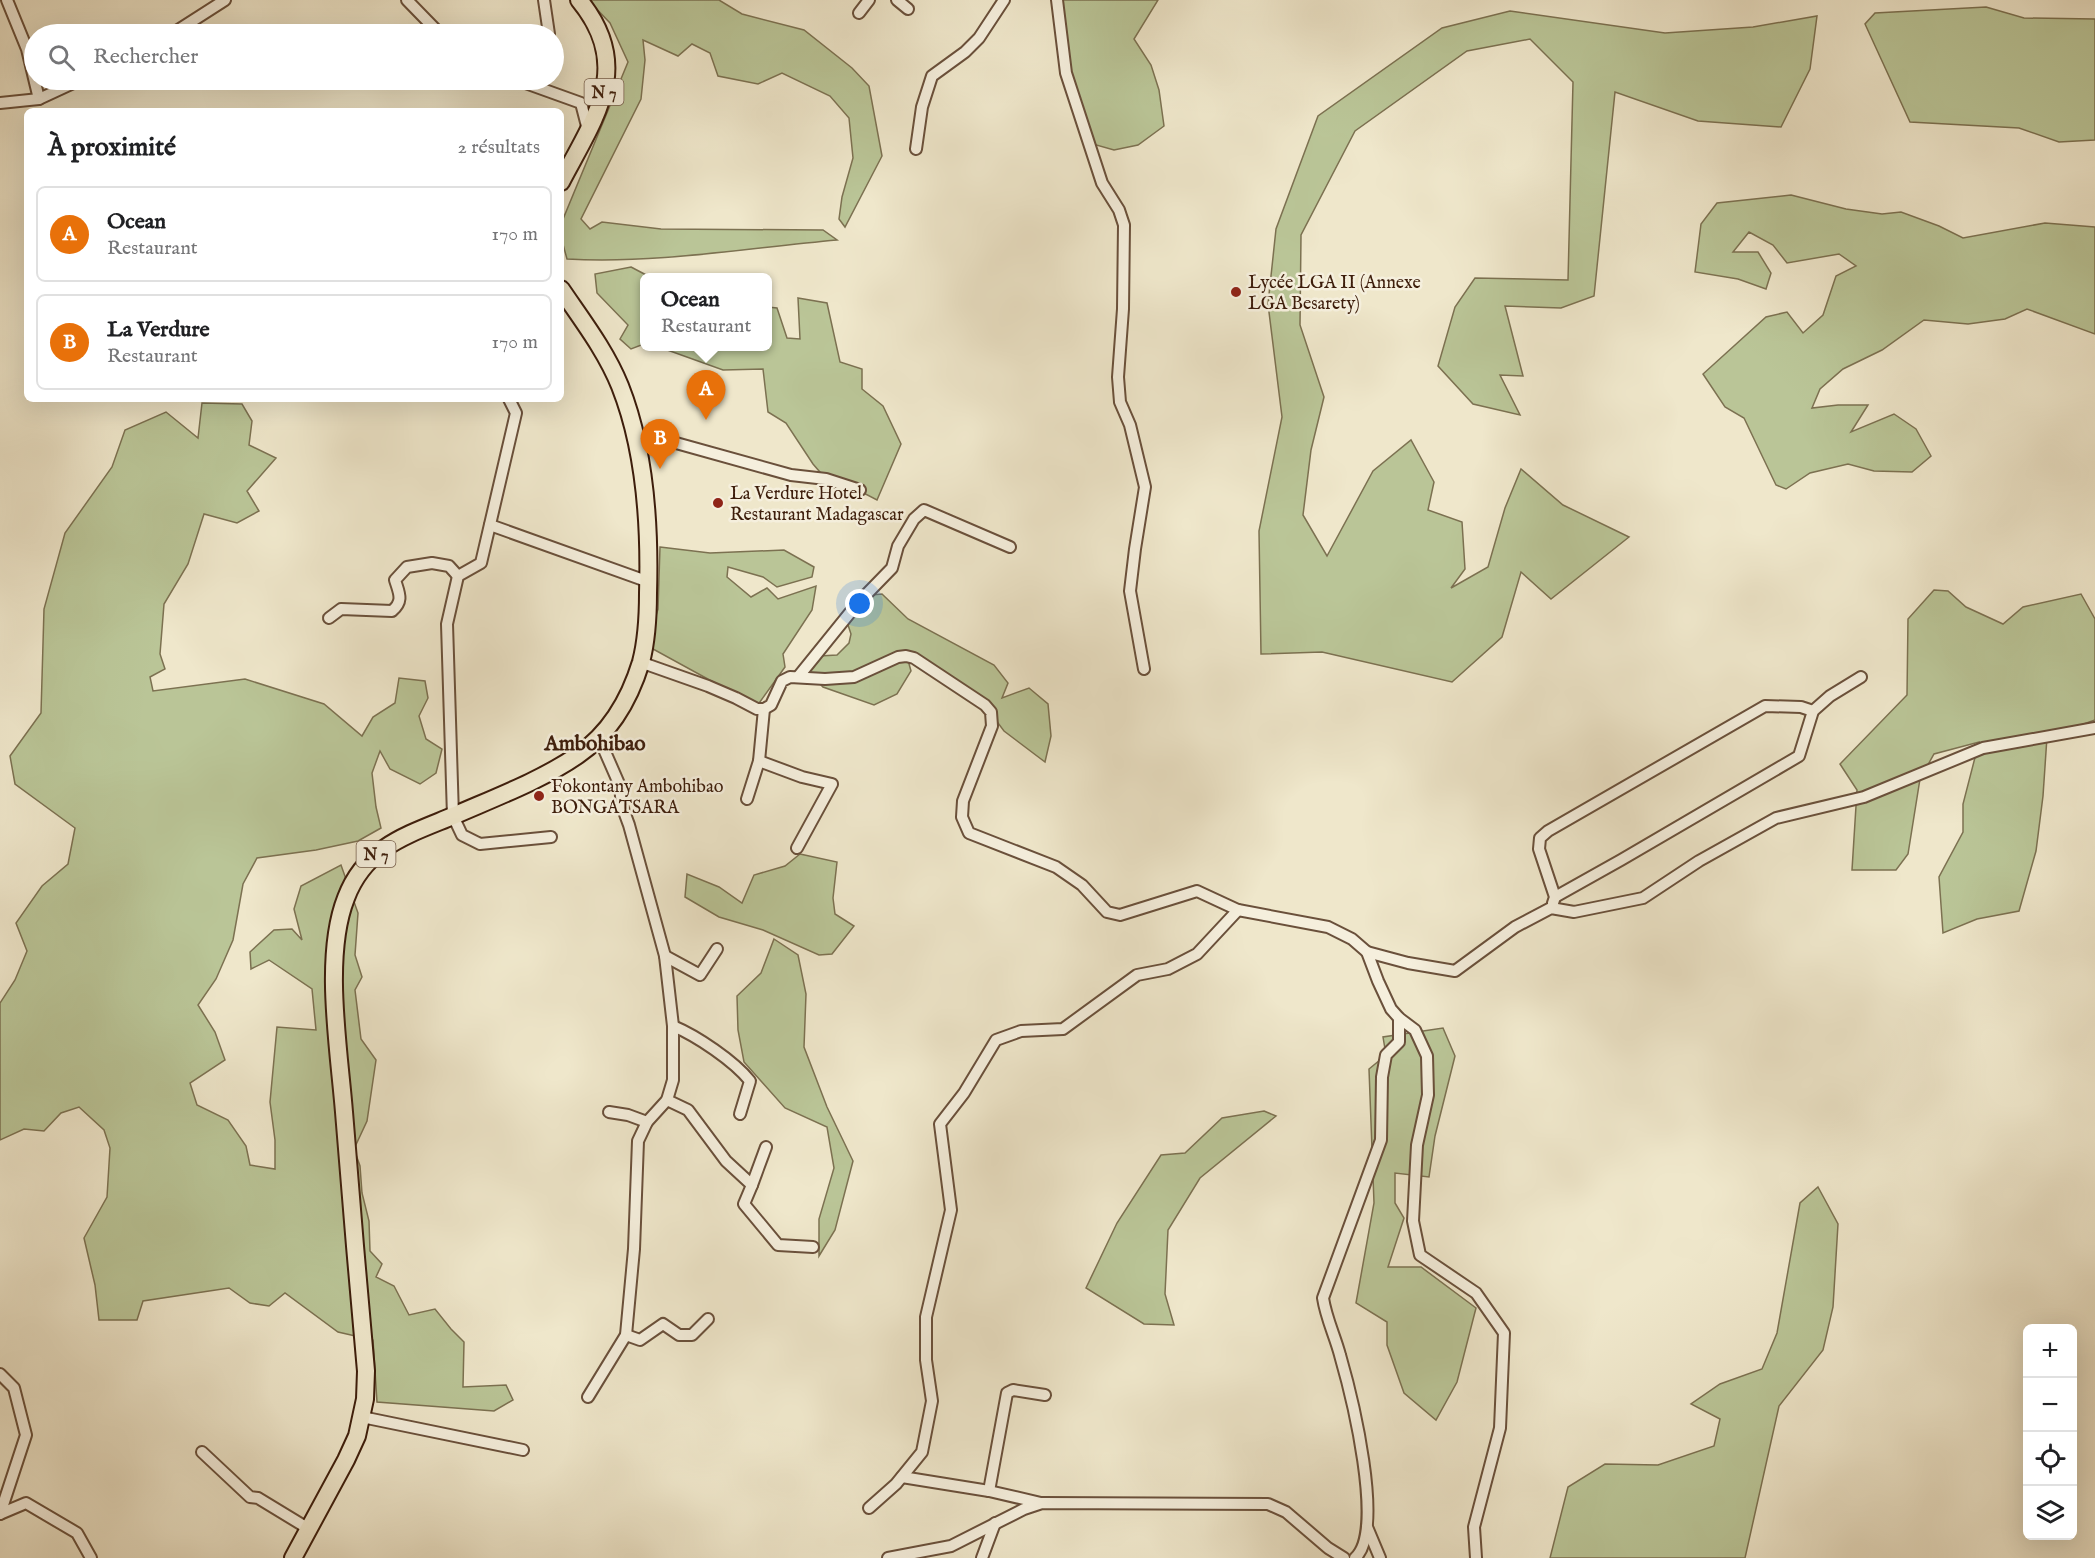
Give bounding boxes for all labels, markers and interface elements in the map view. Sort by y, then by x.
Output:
search box [24,24,564,90]
icon: search [45,41,78,74]
text: Rechercher [93,43,198,71]
road number: N 7 [584,79,624,105]
text: À proximité [48,131,176,164]
text: 2 résultats [457,135,540,160]
text: Ocean [107,208,166,236]
text: A [63,222,76,247]
text: 170 m [492,222,538,247]
text: Restaurant [107,236,198,261]
place label: Lycée LGA II (Annexe LGA Besarety) [1248,272,1421,316]
popup [640,273,772,351]
marker: Lycée LGA II (Annexe LGA Besarety) [1229,285,1243,299]
text: Ocean [661,286,720,314]
text: Restaurant [661,314,751,339]
text: La Verdure [107,316,210,344]
text: B [63,330,76,355]
text: 170 m [492,330,538,355]
text: Restaurant [107,344,198,369]
pin: A [686,370,726,420]
pin: B [640,420,680,469]
place label: La Verdure Hotel Restaurant Madagascar [730,483,904,527]
marker: La Verdure Hotel Restaurant Madagascar [711,496,725,510]
your location [845,589,874,618]
district label: Ambohibao [543,731,646,758]
place label: Fokontany Ambohibao BONGATSARA [551,776,724,820]
marker: Fokontany Ambohibao BONGATSARA [532,789,546,803]
road number: N 7 [356,841,395,867]
map controls [2023,1324,2077,1540]
button: + [2023,1324,2077,1378]
button: − [2023,1378,2077,1432]
button: locate [2023,1432,2077,1486]
button: layers [2023,1486,2077,1540]

